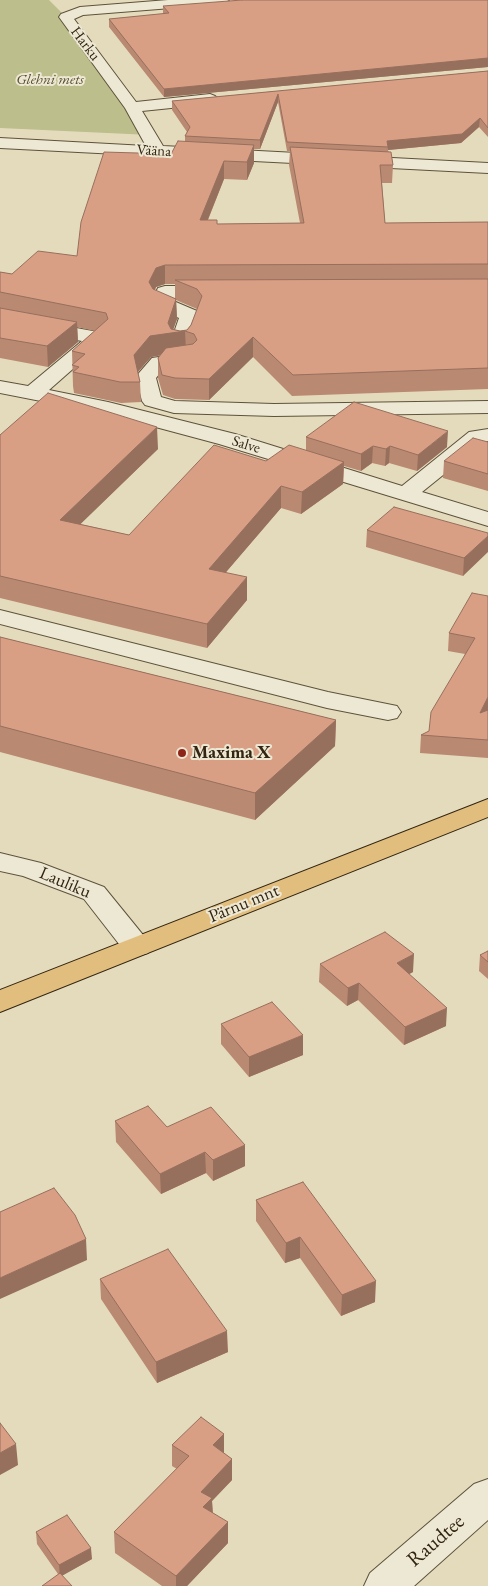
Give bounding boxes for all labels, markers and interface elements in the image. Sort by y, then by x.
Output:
street label: Harku [66,23,104,65]
park label: Glehni mets [16,71,84,89]
street label: Vääna [136,141,172,161]
street label: Salve [230,432,262,458]
place label: Maxima X [192,742,271,764]
marker: Maxima X [176,747,188,759]
street label: Lauliku [36,863,94,903]
street label: Pärnu mnt [206,880,282,928]
street label: Raudtee [402,1509,470,1573]

